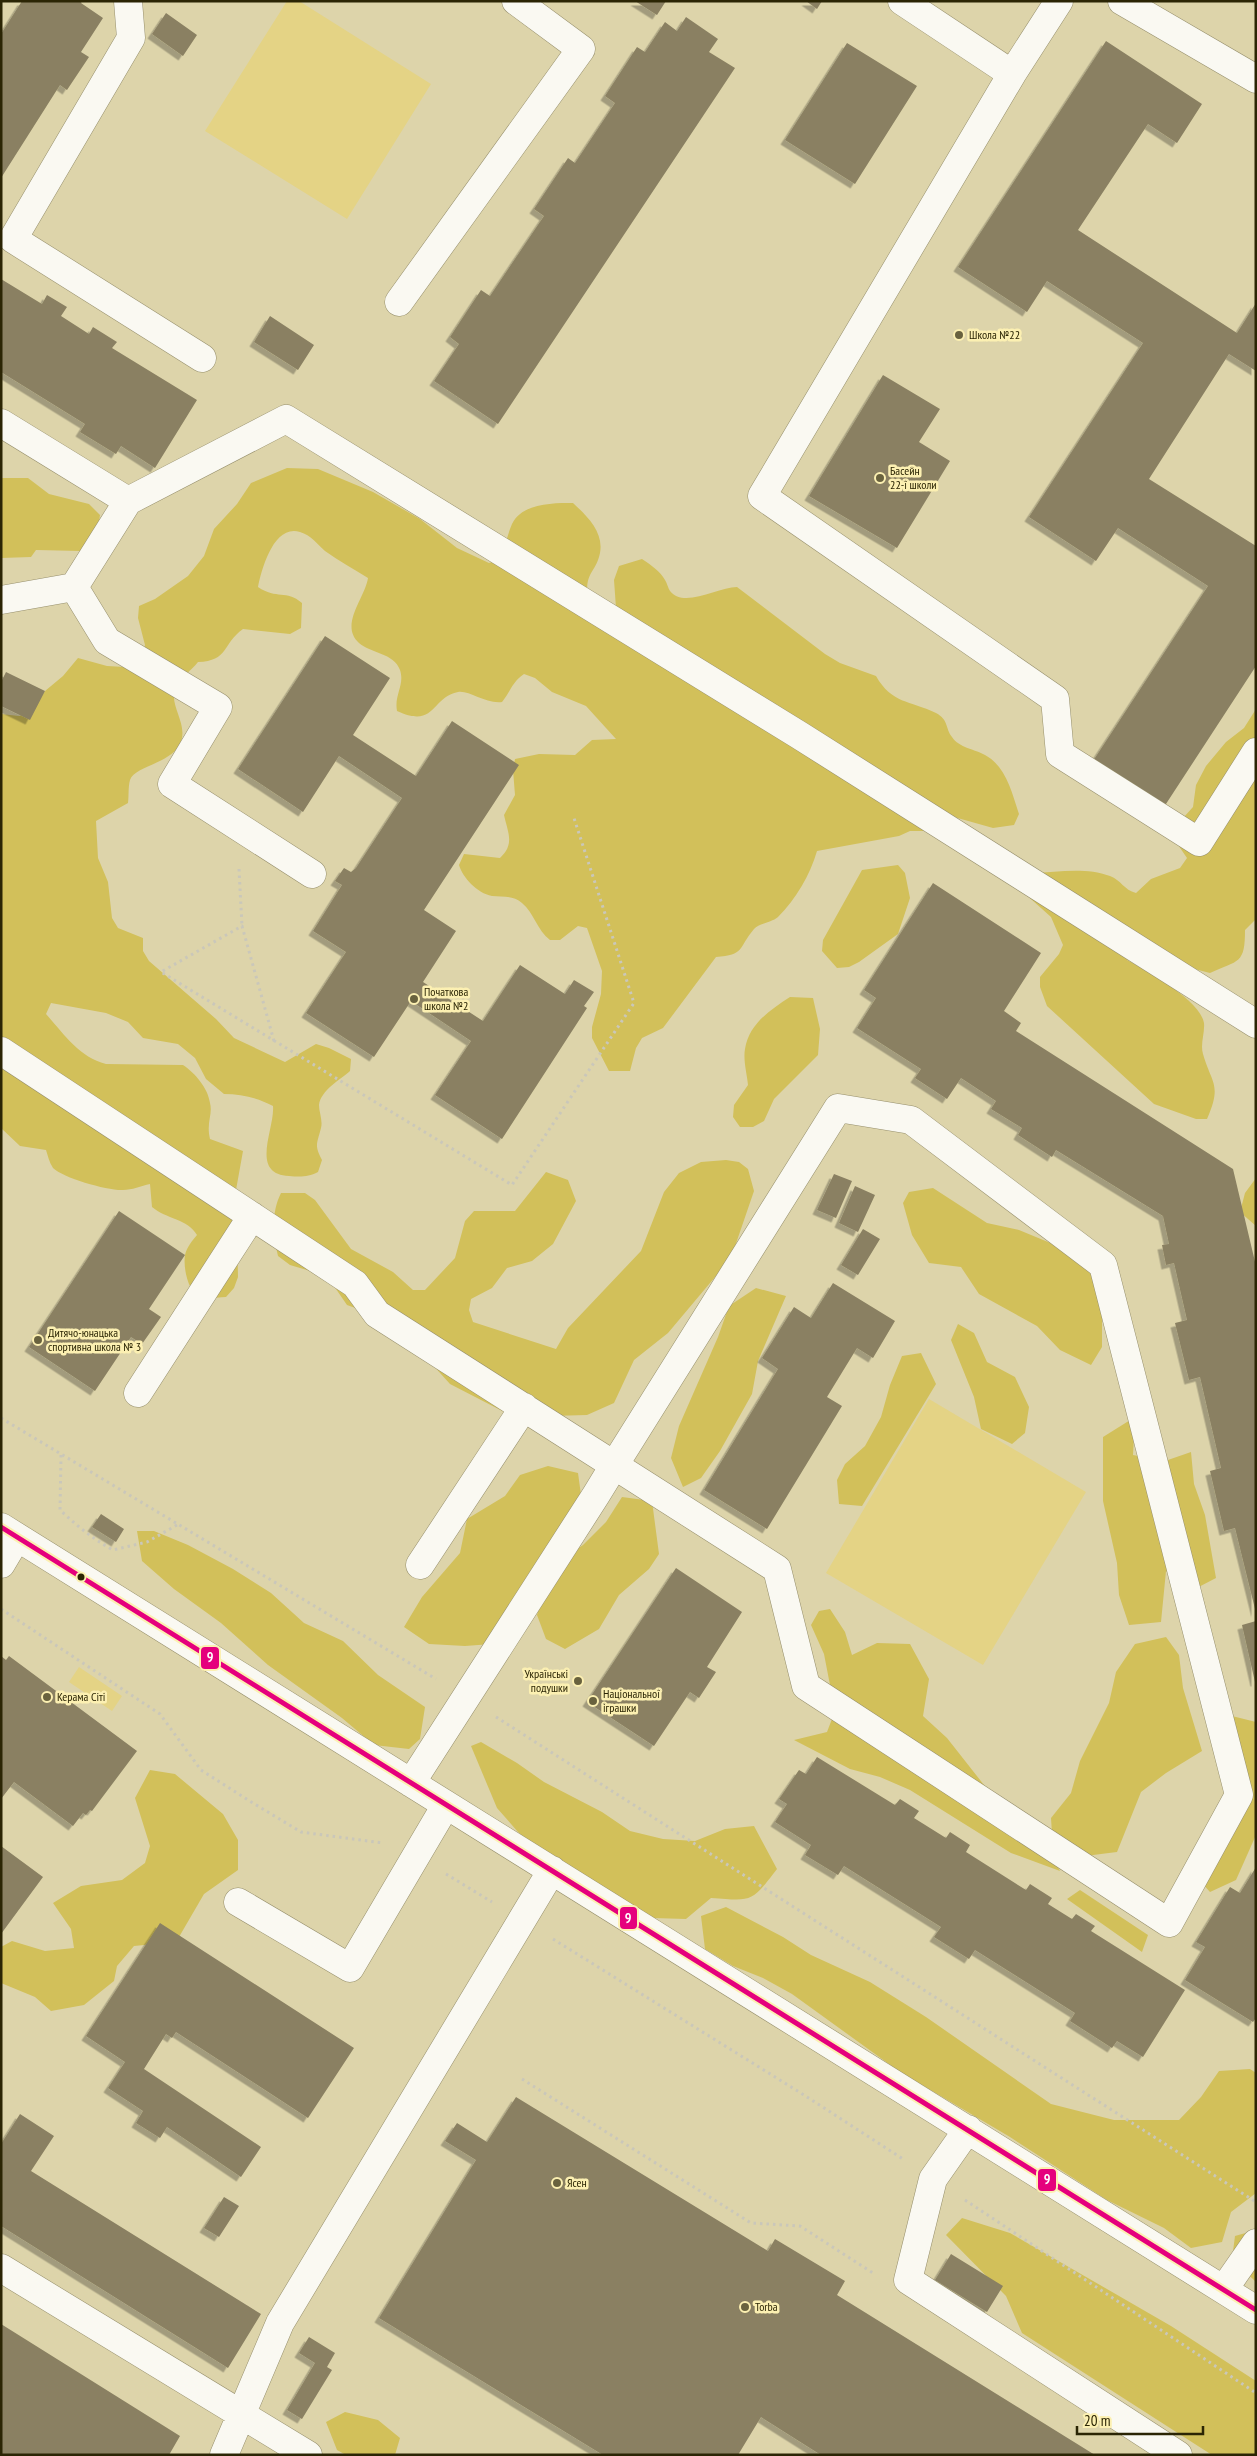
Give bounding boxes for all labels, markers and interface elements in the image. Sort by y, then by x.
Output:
place label: Школа №22 [969,327,1020,342]
marker: Школа №22 [953,329,965,341]
place label: Басейн 22-ї школи [890,463,937,492]
marker: Басейн 22-ї школи [874,472,886,484]
place label: Початкова школа №2 [424,984,468,1013]
marker: Початкова школа №2 [408,993,420,1005]
place label: Дитячо-юнацька спортивна школа № 3 [48,1325,141,1354]
marker: Дитячо-юнацька спортивна школа № 3 [32,1334,44,1346]
unlabelled marker [76,1572,86,1582]
line badge: 9 [200,1646,220,1670]
text: 9 [207,1648,214,1666]
place label: Українські подушки [524,1666,568,1695]
marker: Українські подушки [572,1675,584,1687]
place label: Національної іграшки [603,1686,660,1715]
place label: Керама Сіті [57,1689,105,1704]
marker: Керама Сіті [41,1691,53,1703]
marker: Національної іграшки [587,1695,599,1707]
line badge: 9 [619,1906,638,1930]
text: 9 [625,1909,632,1927]
line badge: 9 [1037,2168,1057,2192]
text: 9 [1044,2170,1051,2188]
place label: Ясен [567,2175,587,2190]
marker: Ясен [551,2177,563,2189]
place label: Torba [755,2299,778,2314]
marker: Torba [739,2301,751,2313]
scale bar [1077,2404,1203,2436]
text: 20 m [1084,2411,1110,2430]

